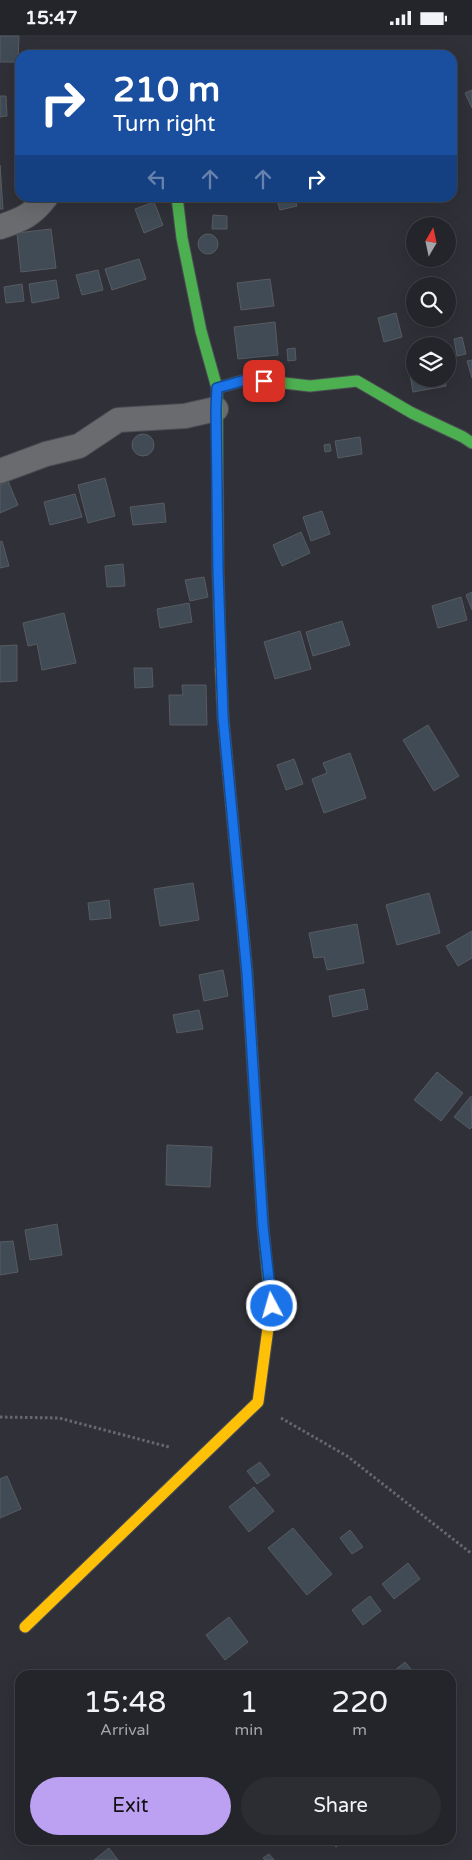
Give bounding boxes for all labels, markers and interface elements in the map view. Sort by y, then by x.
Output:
text: 15:47 [25,7,78,29]
text: 210 m [113,69,220,111]
icon: right [30,70,95,135]
text: Turn right [113,111,215,137]
icon: left [143,165,171,193]
icon: ahead [196,165,224,193]
icon: ahead [249,165,277,193]
icon: right [302,165,330,193]
north arrow [406,217,456,267]
map controls [406,217,456,387]
button: search [406,277,456,327]
button: layers [406,337,456,387]
pin [243,360,285,402]
icon: arrive [250,367,278,395]
position arrow [245,1279,297,1331]
text: 15:48 [83,1684,166,1721]
text: 1 [239,1684,258,1721]
text: 220 [331,1684,388,1721]
text: Arrival [100,1720,150,1740]
text: min [235,1720,263,1740]
text: m [352,1720,367,1740]
button: Exit [30,1777,231,1835]
button: Share [241,1777,441,1835]

